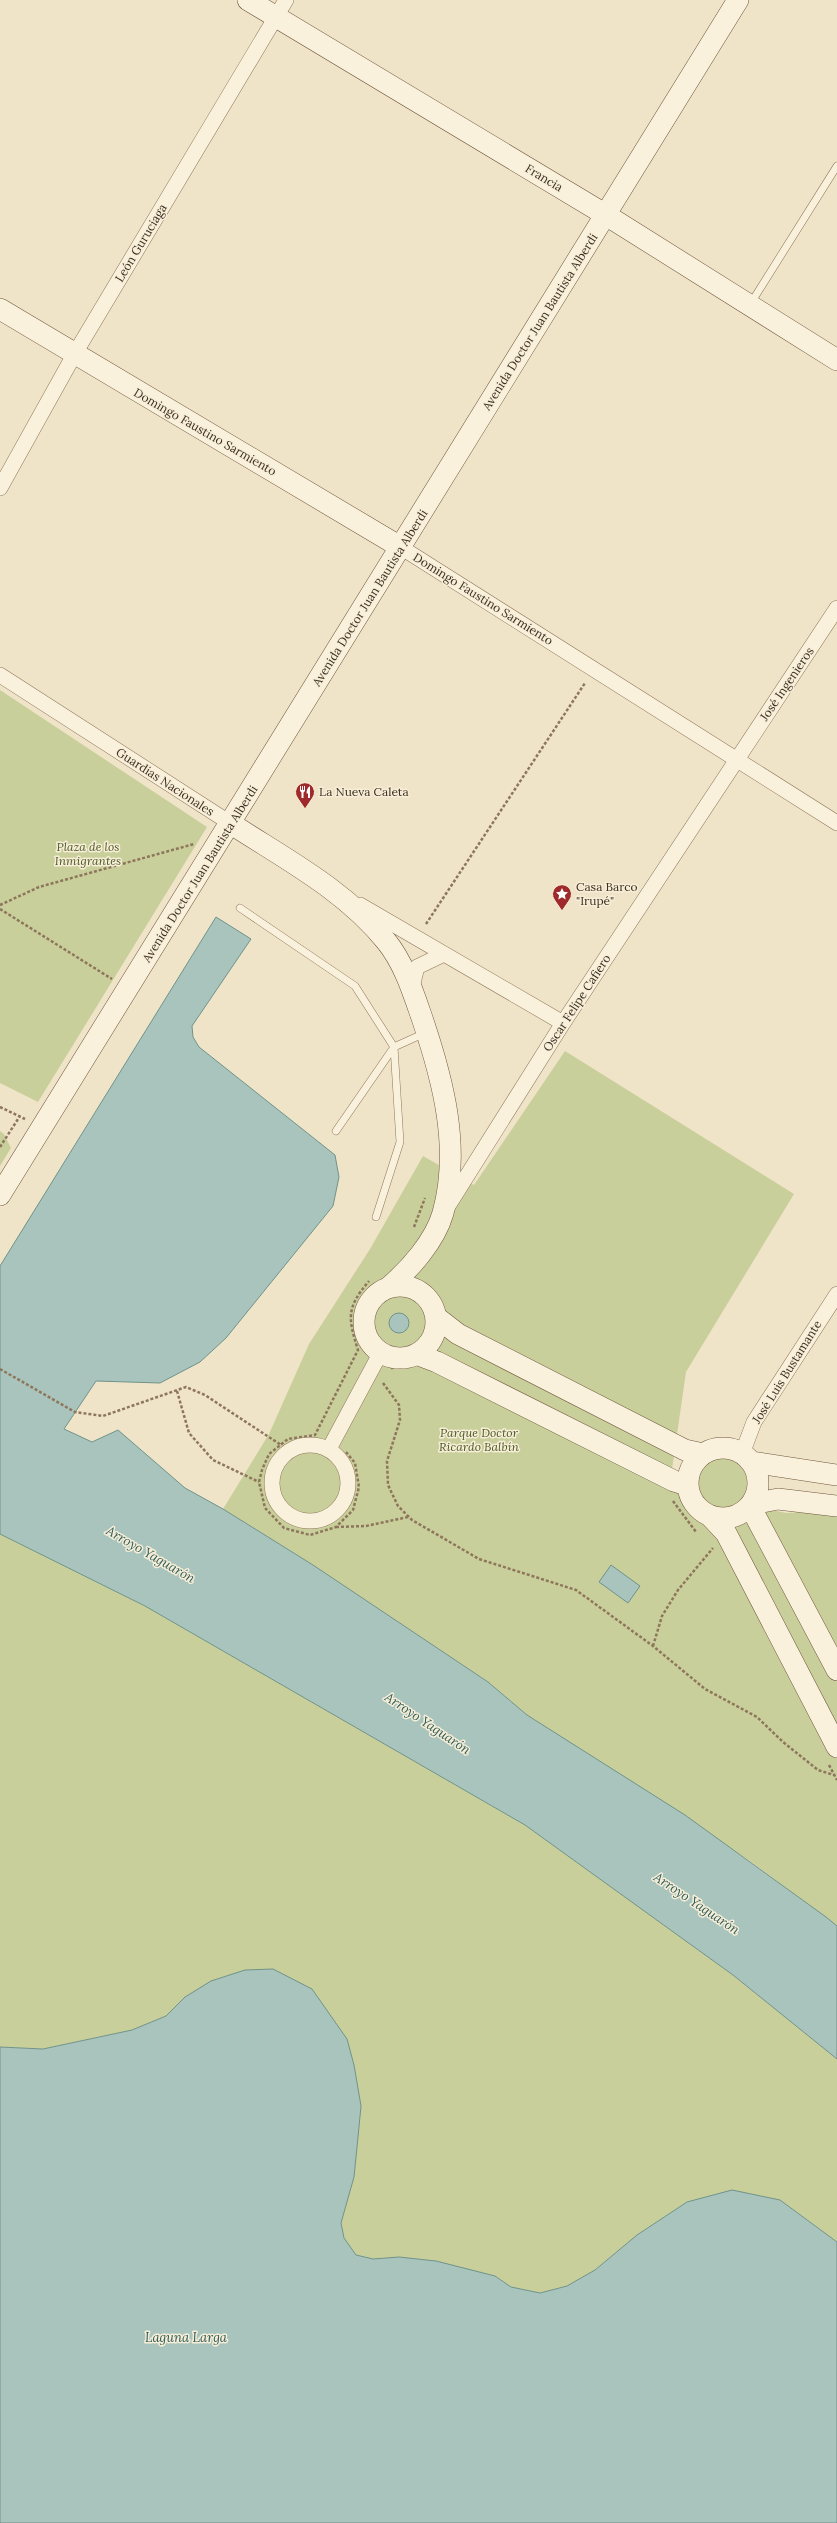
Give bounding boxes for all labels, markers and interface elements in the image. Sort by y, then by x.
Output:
street label: Francia [523,161,566,195]
street label: León Guruciaga [111,201,170,284]
street label: Avenida Doctor Juan Bautista Alberdi [478,231,600,414]
street label: Domingo Faustino Sarmiento [131,385,279,479]
street label: Avenida Doctor Juan Bautista Alberdi [308,507,430,690]
street label: Domingo Faustino Sarmiento [411,549,556,648]
street label: José Ingenieros [756,644,817,724]
street label: Guardias Nacionales [113,744,217,819]
restaurant icon: La Nueva Caleta [294,781,316,809]
street label: Avenida Doctor Juan Bautista Alberdi [138,783,260,966]
place label: La Nueva Caleta [319,784,409,799]
park label: Plaza de los Inmigrantes [55,839,121,868]
place label: Casa Barco "Irupé" [576,879,638,908]
place icon: Casa Barco "Irupé" [551,883,573,911]
street label: Oscar Felipe Cafiero [540,951,614,1054]
street label: José Luis Bustamante [748,1317,825,1427]
park label: Parque Doctor Ricardo Balbín [439,1425,520,1454]
water label: Arroyo Yaguarón [102,1522,198,1587]
water label: Arroyo Yaguarón [381,1688,474,1758]
water label: Arroyo Yaguarón [650,1868,743,1938]
water label: Laguna Larga [145,2329,228,2346]

